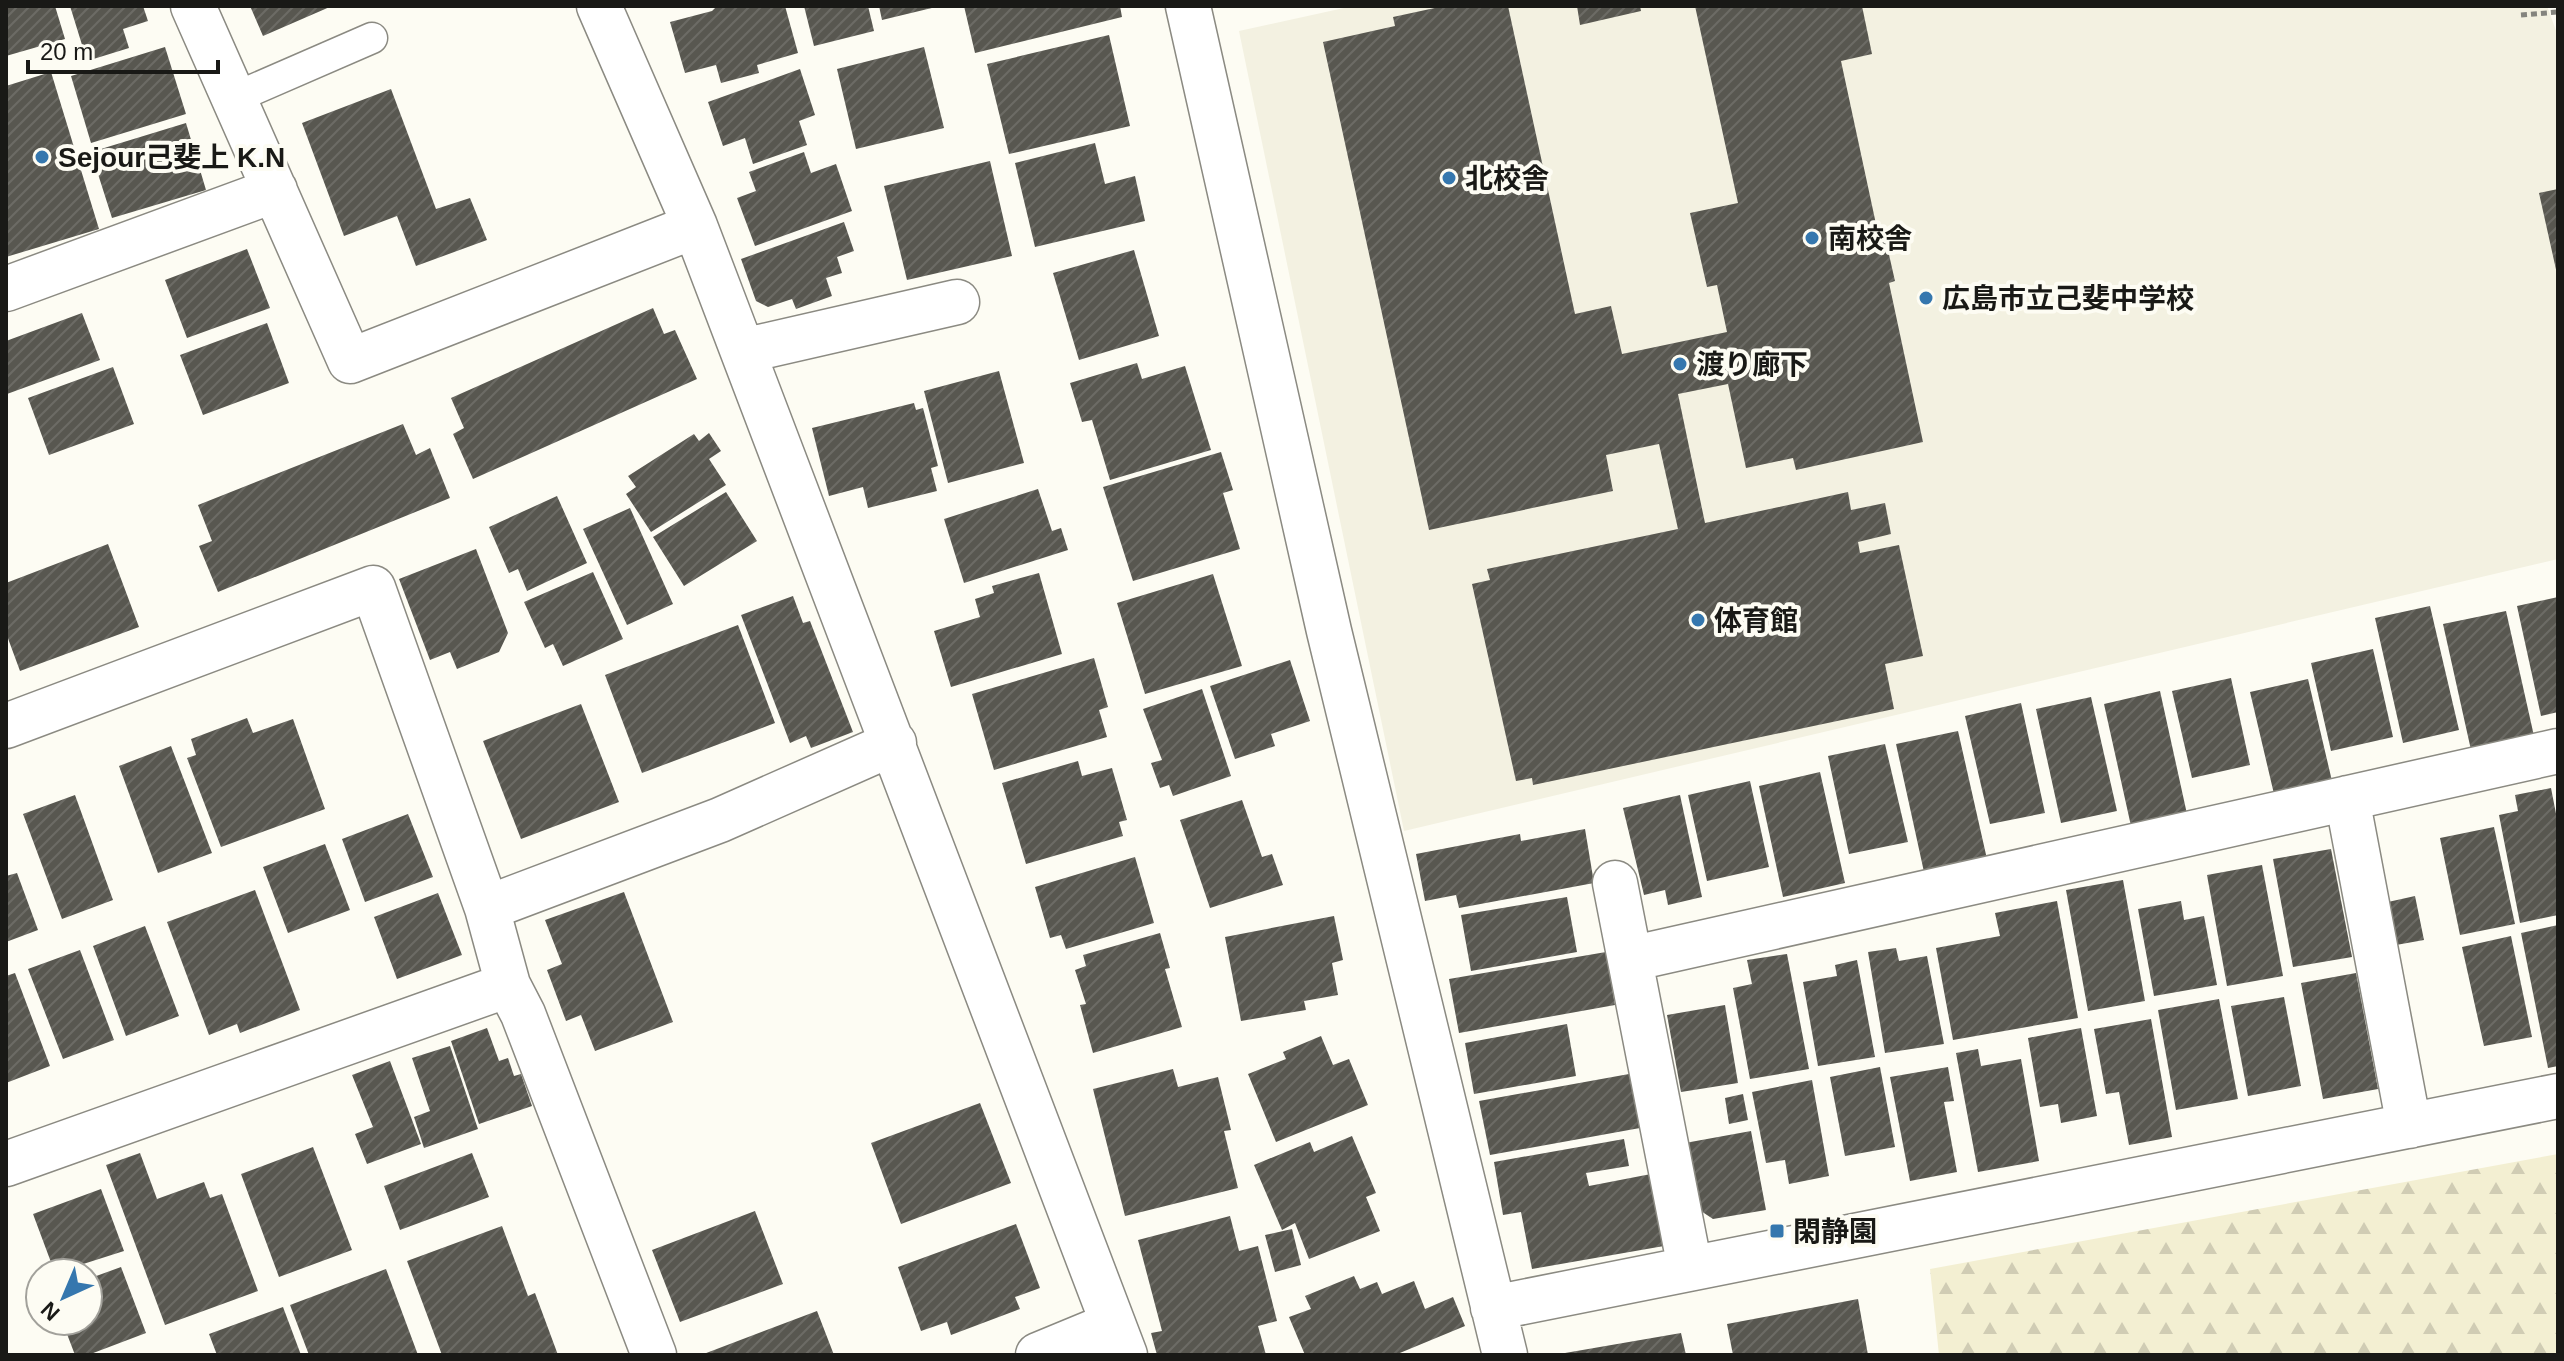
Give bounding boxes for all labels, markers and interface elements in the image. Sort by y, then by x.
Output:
scale bar [28,24,218,74]
text: 20 m [40,38,93,65]
place label: Sejour己斐上 K.N [58,142,285,173]
marker: Sejour己斐上 K.N [33,148,51,166]
place label: 北校舎 [1465,163,1549,194]
marker: 北校舎 [1440,169,1458,187]
place label: 南校舎 [1828,223,1912,254]
marker: 南校舎 [1803,229,1821,247]
place label: 広島市立己斐中学校 [1942,283,2194,314]
marker: 広島市立己斐中学校 [1917,289,1935,307]
place label: 渡り廊下 [1696,349,1808,380]
marker: 渡り廊下 [1671,355,1689,373]
place label: 体育館 [1714,605,1798,636]
marker: 体育館 [1689,611,1707,629]
place label: 閑静園 [1793,1216,1877,1247]
marker: 閑静園 [1768,1222,1786,1240]
north arrow [24,1257,104,1337]
text: N [36,1297,65,1326]

